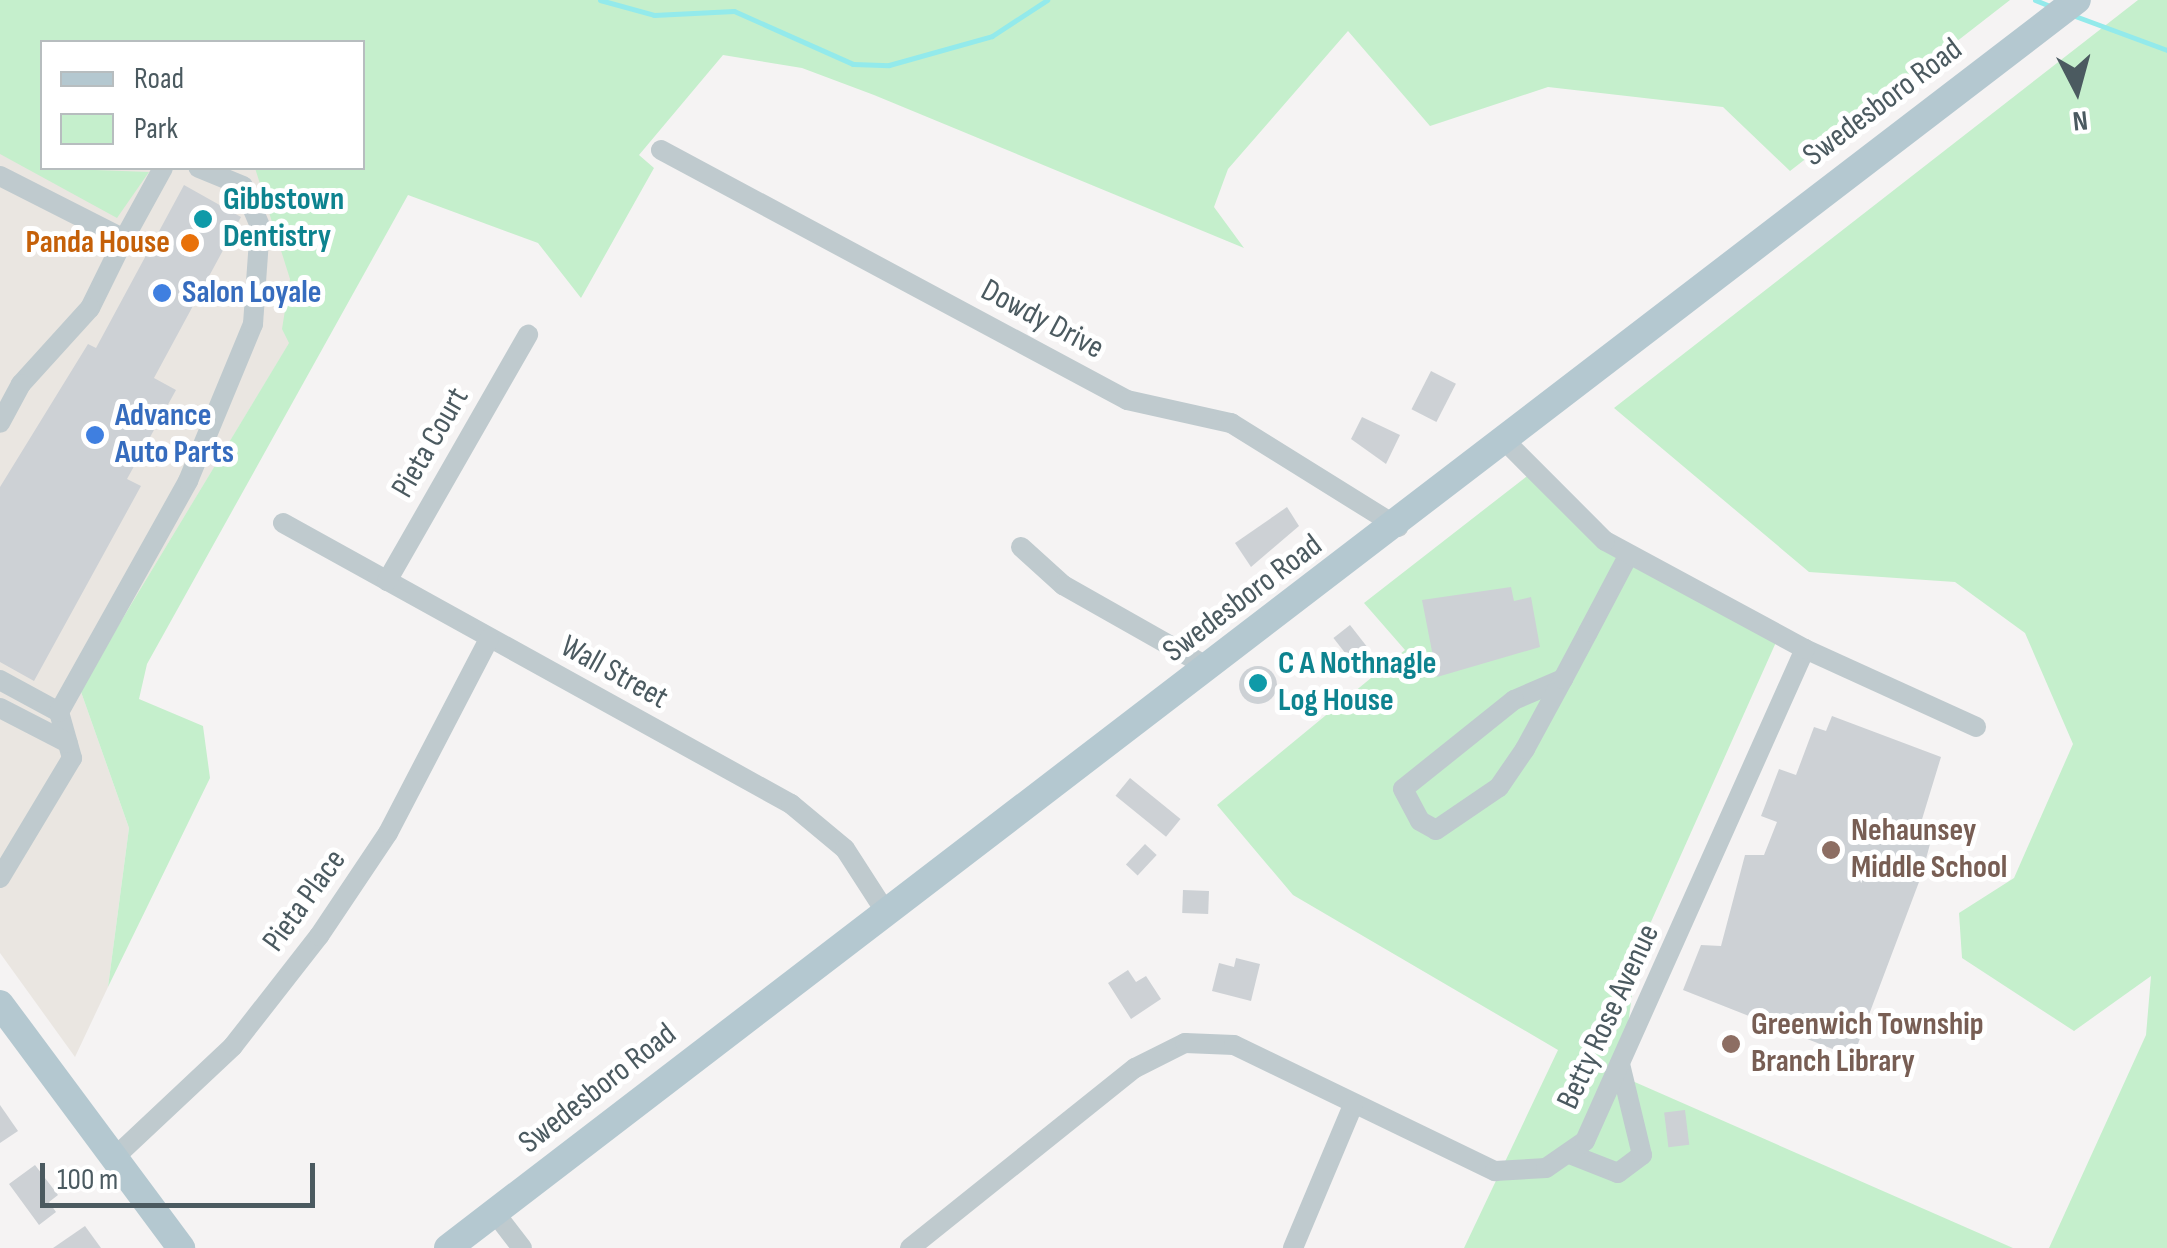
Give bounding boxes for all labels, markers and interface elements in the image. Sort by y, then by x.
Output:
street label: Swedesboro Road [1796,31,1970,175]
legend [40,40,365,170]
north arrow [2027,40,2127,140]
text: Road [134,61,184,97]
text: N [2071,103,2089,138]
text: Park [134,111,178,147]
place label: Gibbstown Dentistry [223,182,344,257]
marker: Gibbstown Dentistry [192,208,214,230]
place label: Panda House [26,224,170,262]
marker: Panda House [179,232,201,254]
street label: Dowdy Drive [974,272,1110,368]
place label: Salon Loyale [182,274,321,312]
marker: Salon Loyale [151,282,173,304]
street label: Pieta Court [384,381,478,505]
place label: Advance Auto Parts [115,398,234,473]
marker: Advance Auto Parts [84,424,106,446]
street label: Swedesboro Road [1156,527,1330,671]
street label: Wall Street [554,628,674,718]
place label: C A Nothnagle Log House [1278,646,1436,721]
marker: C A Nothnagle Log House [1247,672,1269,694]
place label: Nehaunsey Middle School [1851,813,2007,888]
marker: Nehaunsey Middle School [1820,839,1842,861]
street label: Pieta Place [255,843,355,959]
street label: Betty Rose Avenue [1549,919,1669,1115]
place label: Greenwich Township Branch Library [1751,1007,1984,1082]
street label: Swedesboro Road [512,1016,684,1162]
marker: Greenwich Township Branch Library [1720,1033,1742,1055]
scale bar [45,1143,320,1205]
text: 100 m [57,1162,118,1198]

